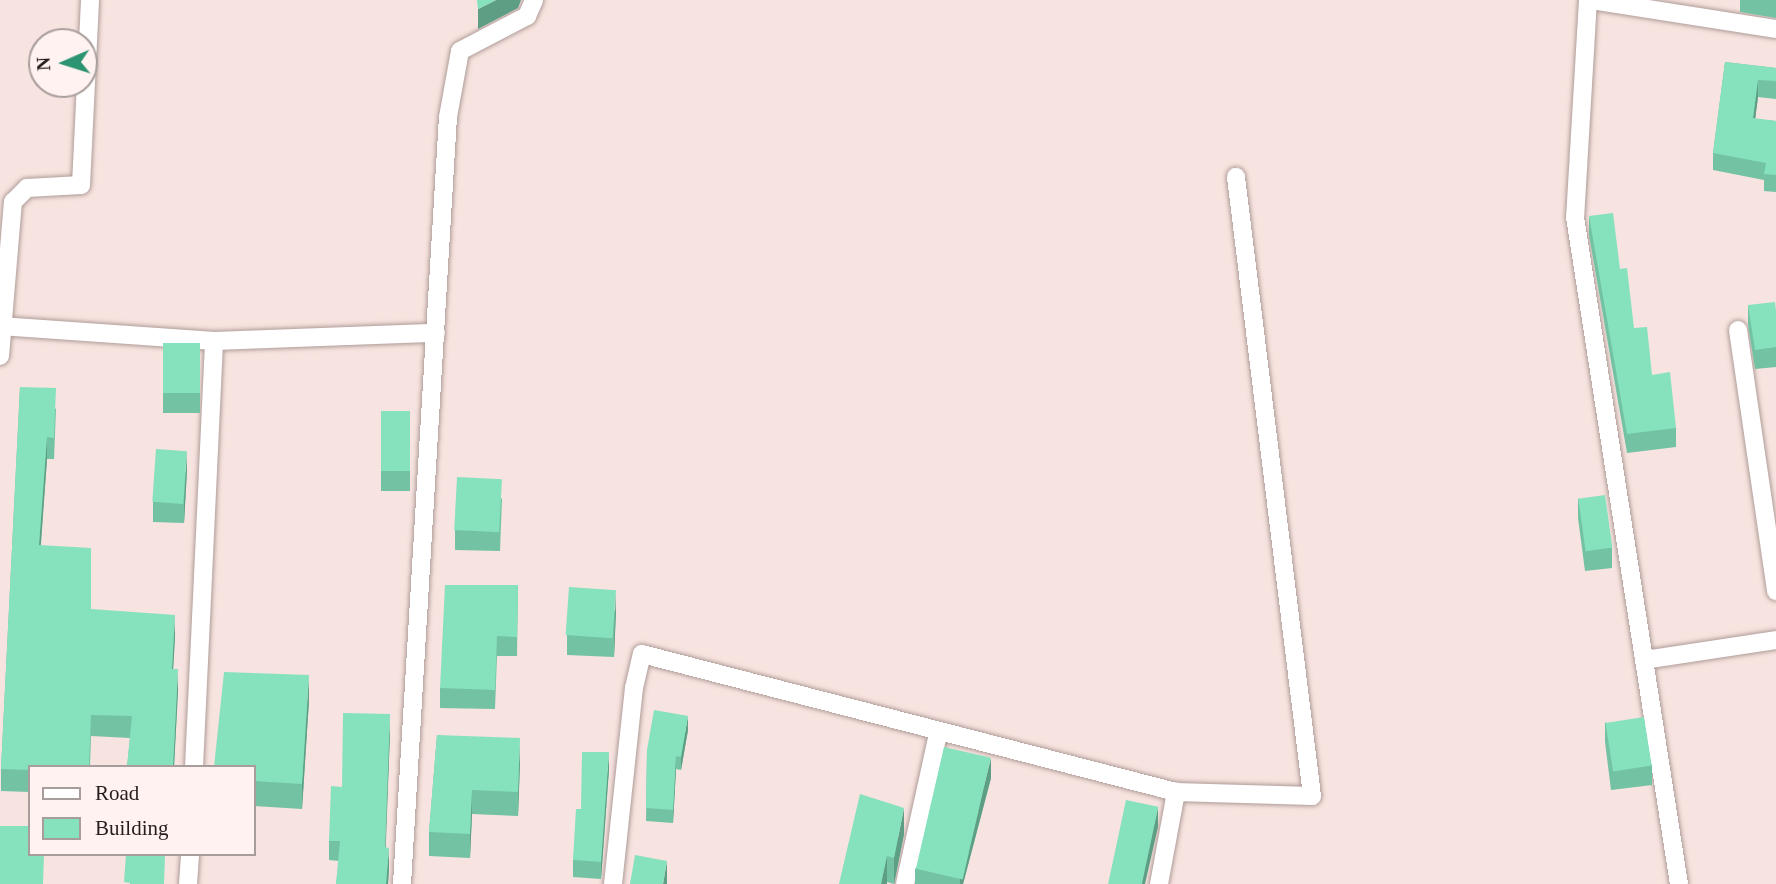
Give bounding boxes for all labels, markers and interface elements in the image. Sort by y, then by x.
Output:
north arrow [28,28,98,98]
text: N [33,57,54,71]
legend [28,765,256,856]
text: Road [95,781,139,805]
text: Building [95,816,169,840]

